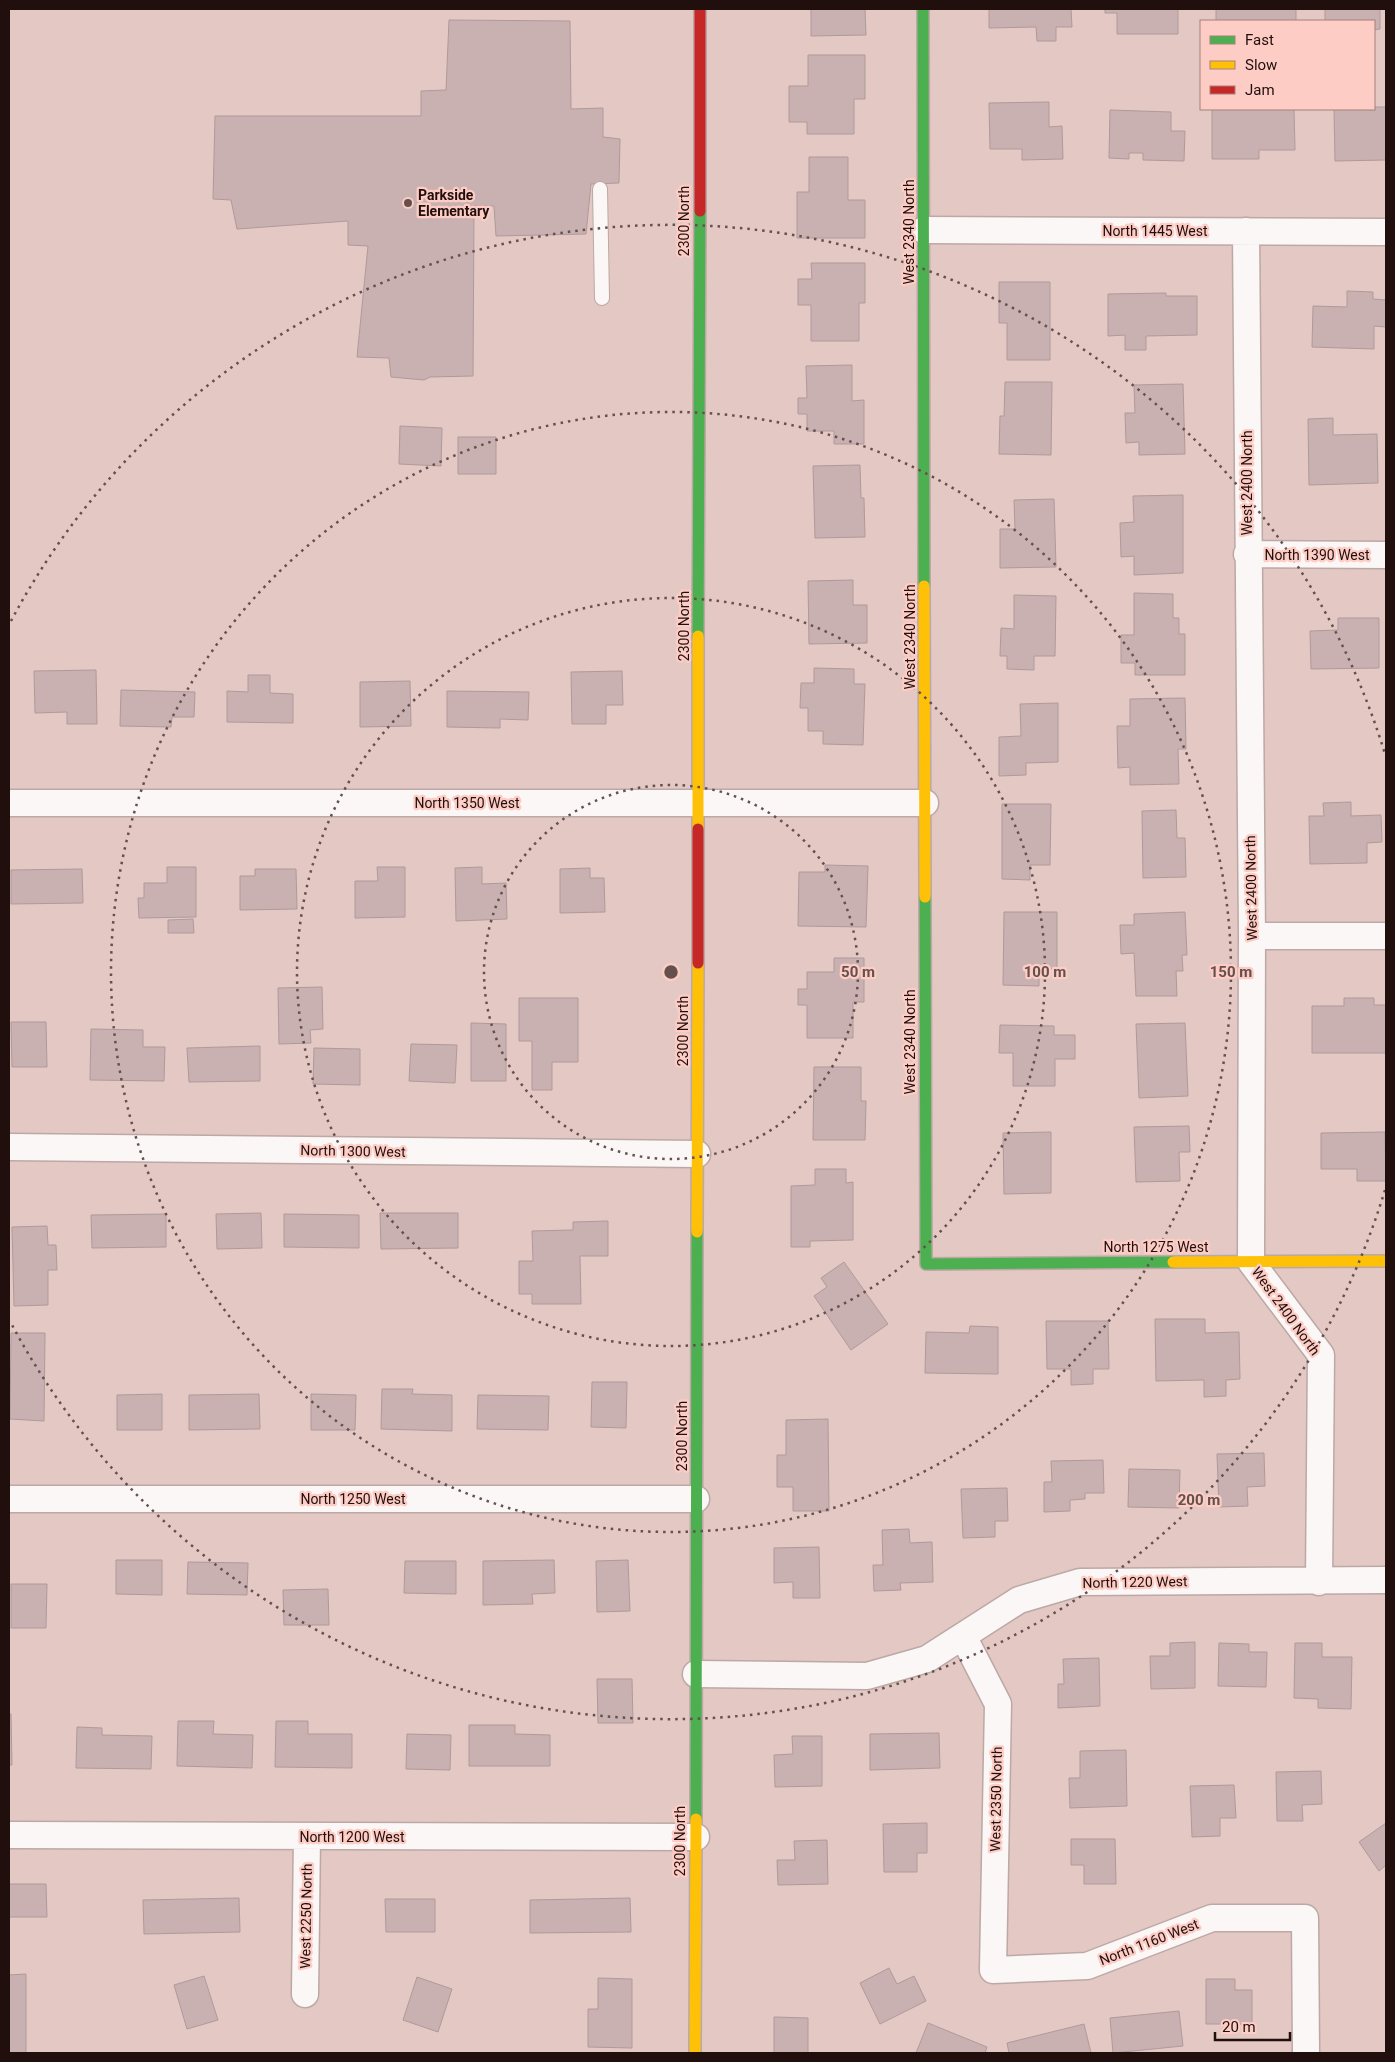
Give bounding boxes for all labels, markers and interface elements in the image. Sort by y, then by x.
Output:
legend [1200,20,1375,110]
text: Fast [1245,31,1274,49]
text: Slow [1245,56,1277,74]
text: Jam [1245,81,1275,99]
street label: West 2340 North [901,179,917,285]
street label: 2300 North [676,186,692,256]
place label: Parkside Elementary [418,187,490,219]
marker: Parkside Elementary [402,197,414,209]
street label: North 1445 West [1102,223,1208,239]
street label: West 2400 North [1239,430,1255,536]
street label: North 1390 West [1264,547,1370,563]
street label: West 2340 North [902,584,918,690]
street label: 2300 North [676,591,692,661]
street label: North 1350 West [414,795,520,811]
street label: West 2400 North [1242,835,1260,941]
centre of rings [662,963,680,981]
text: 50 m [841,963,875,981]
text: 100 m [1024,963,1066,981]
text: 150 m [1210,963,1252,981]
street label: West 2340 North [902,989,918,1095]
street label: 2300 North [675,996,691,1066]
street label: North 1300 West [300,1142,406,1160]
street label: North 1275 West [1103,1239,1209,1255]
street label: West 2400 North [1249,1264,1323,1358]
street label: 2300 North [674,1401,690,1471]
street label: North 1250 West [300,1491,406,1507]
text: 200 m [1178,1491,1220,1509]
street label: North 1220 West [1082,1573,1188,1591]
street label: West 2350 North [987,1746,1005,1852]
street label: 2300 North [672,1806,688,1876]
street label: North 1200 West [299,1829,405,1845]
street label: West 2250 North [297,1863,315,1969]
street label: North 1160 West [1097,1916,1201,1968]
scale bar [1215,2010,1290,2042]
text: 20 m [1222,2018,1256,2036]

